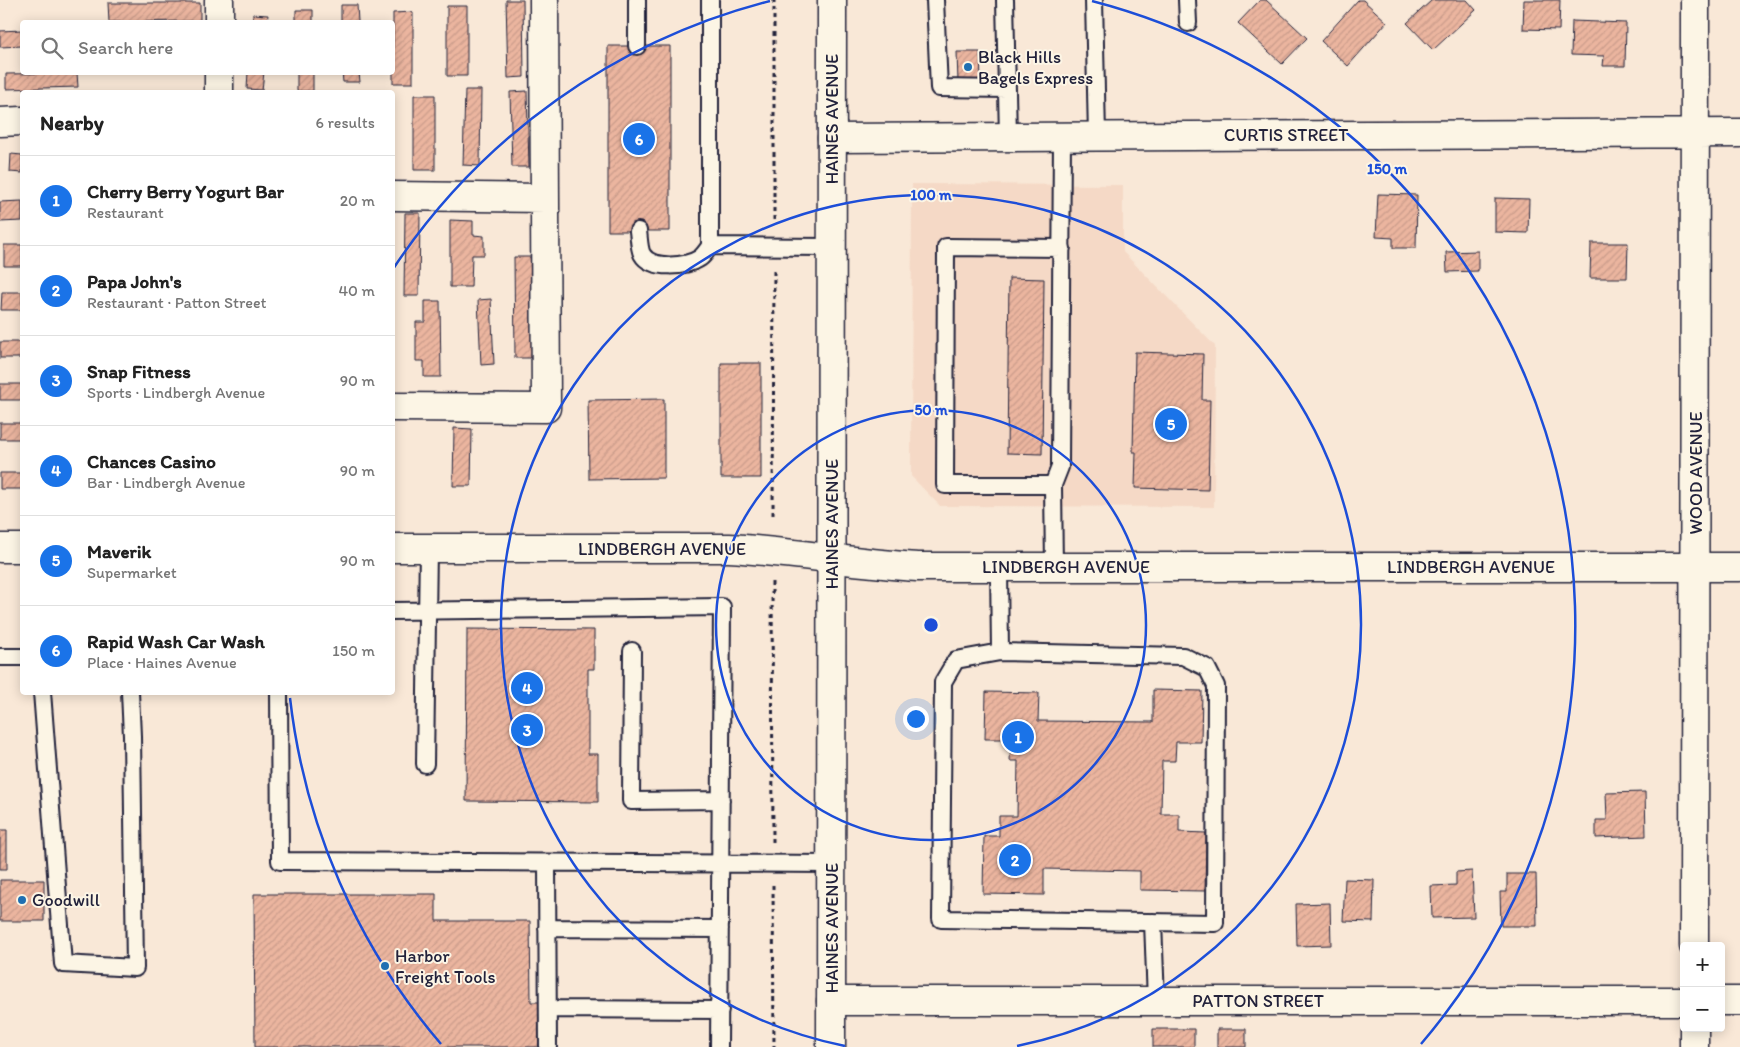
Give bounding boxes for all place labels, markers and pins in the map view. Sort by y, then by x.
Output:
place label: Black Hills Bagels Express [978,46,1093,89]
marker: Black Hills Bagels Express [962,61,974,73]
pin: 6 [623,120,655,158]
pin: 5 [1155,405,1187,443]
centre of rings [922,616,940,634]
pin: 4 [511,669,543,707]
pin: 3 [511,711,543,749]
pin: 1 [1002,718,1034,756]
pin: 2 [999,841,1031,879]
place label: Goodwill [32,889,100,911]
marker: Goodwill [16,894,28,906]
place label: Harbor Freight Tools [395,945,496,988]
marker: Harbor Freight Tools [379,960,391,972]

